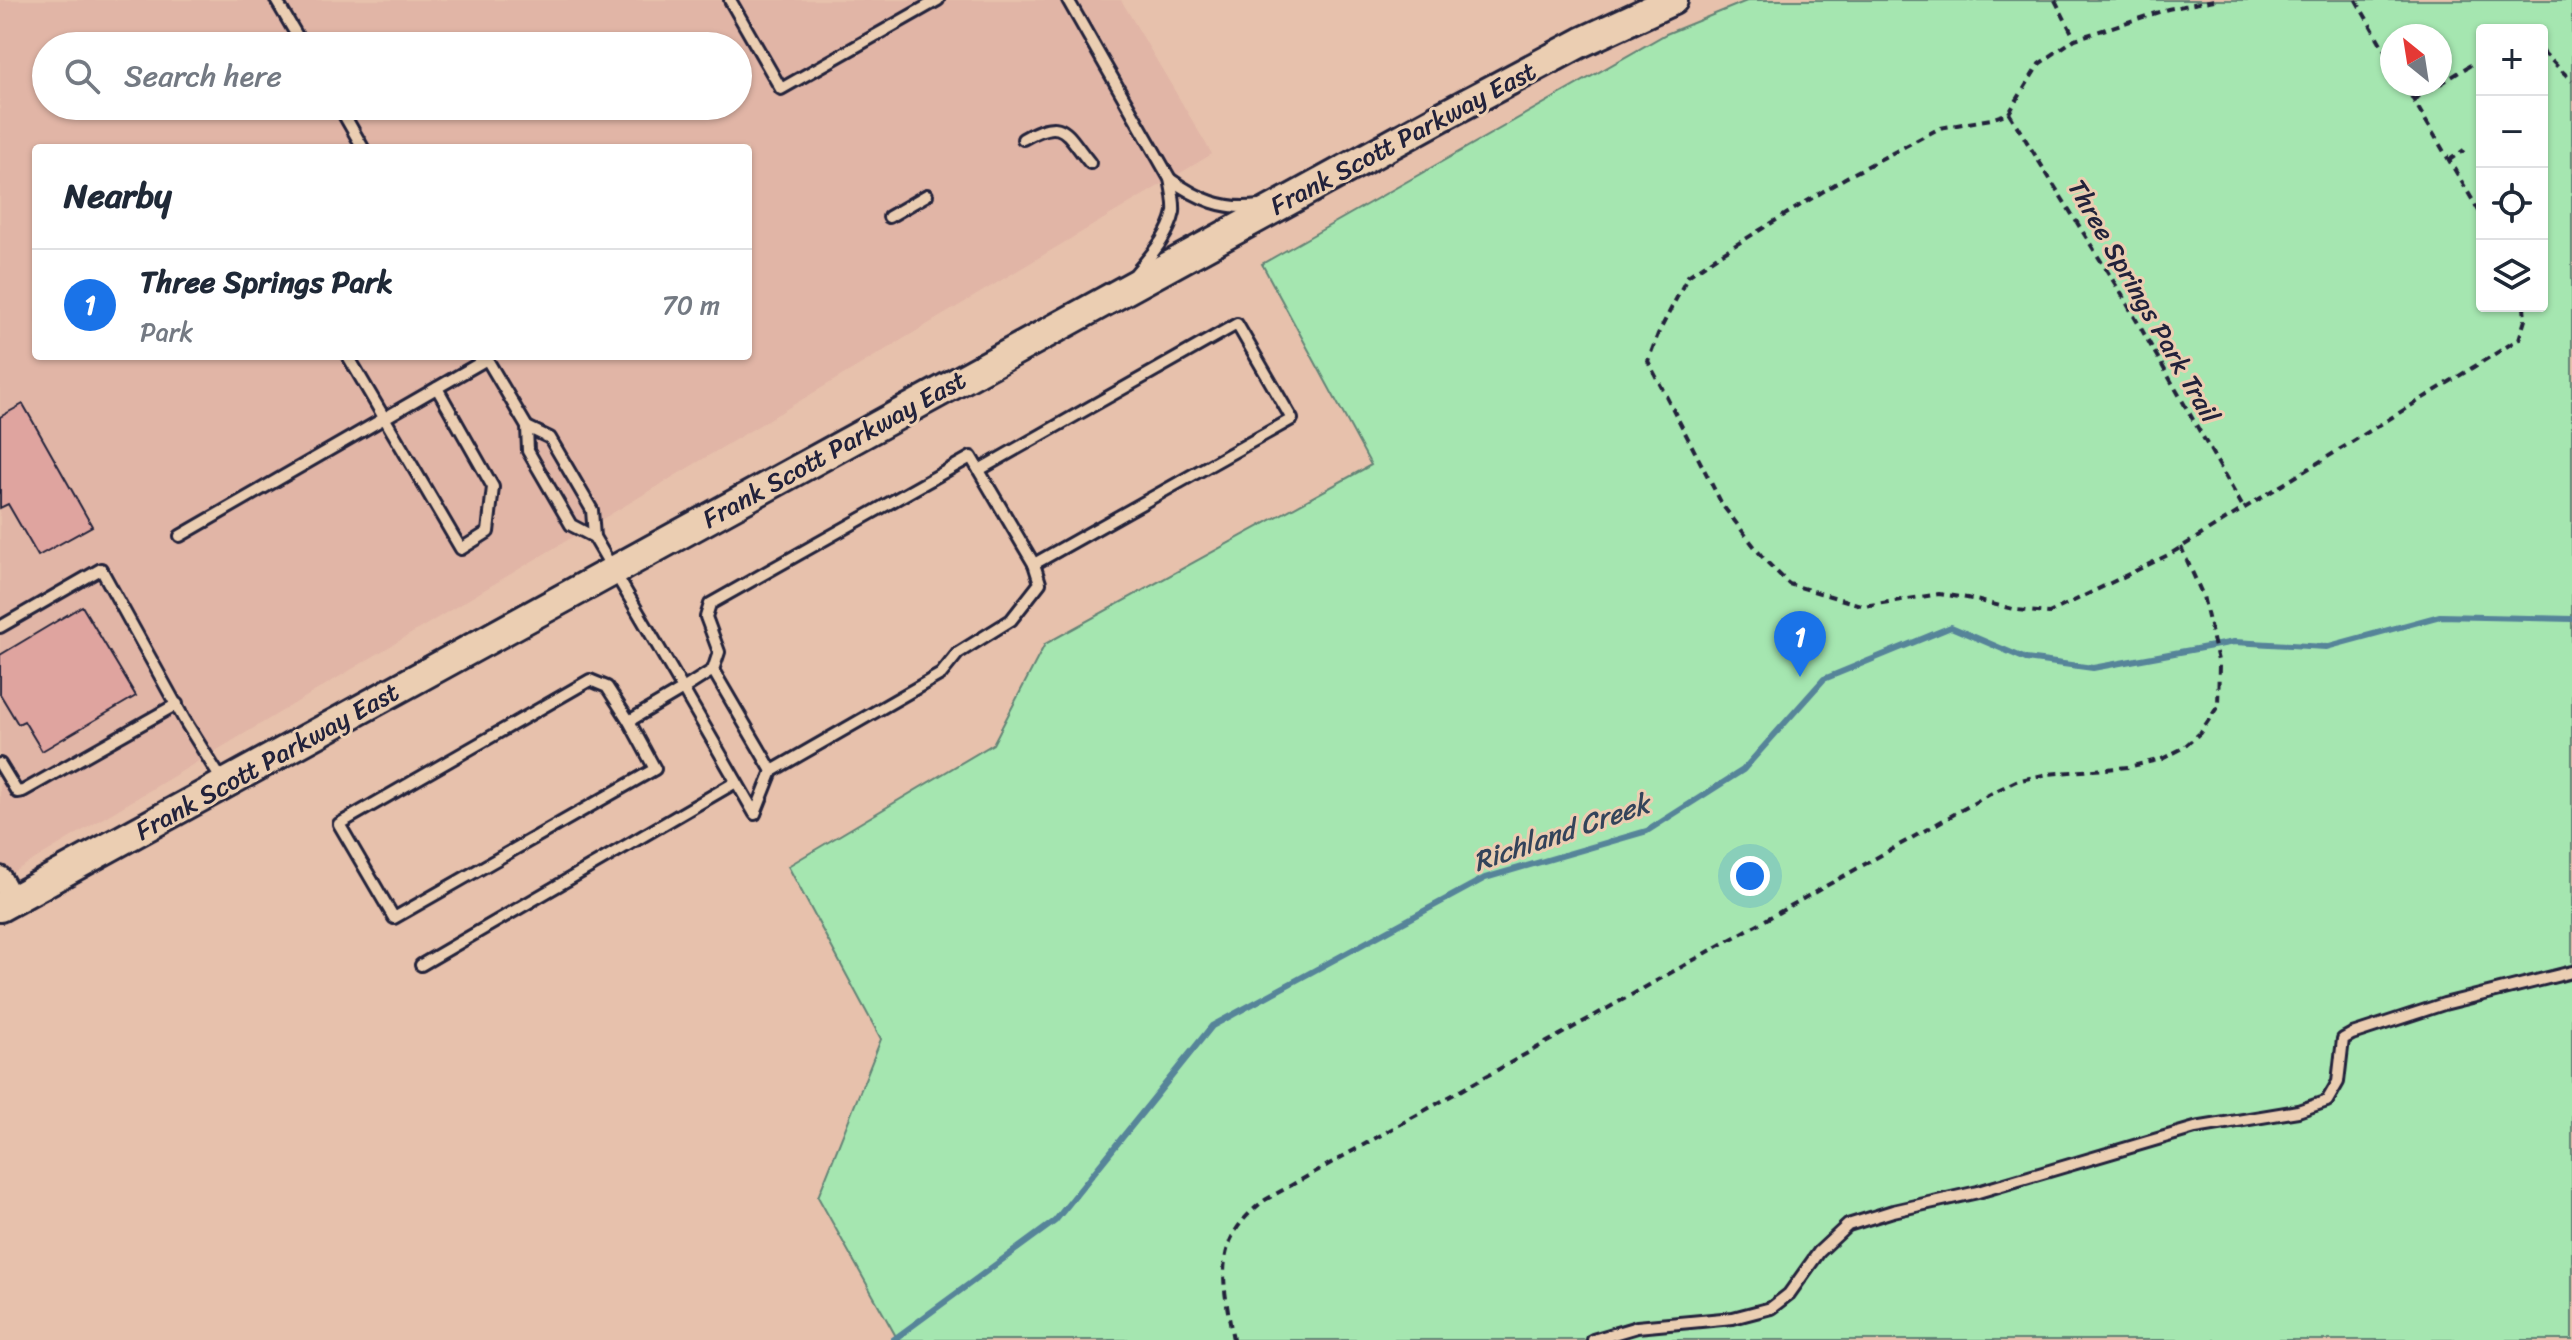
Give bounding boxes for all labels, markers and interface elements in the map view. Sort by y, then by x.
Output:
north arrow [2380,24,2452,96]
map controls [2476,24,2548,312]
button: + [2476,24,2548,96]
search box [32,32,752,120]
street label: Frank Scott Parkway East [1261,48,1545,228]
text: Search here [124,49,282,103]
icon: search [60,54,104,98]
button: − [2476,96,2548,168]
text: Nearby [64,166,172,226]
button: locate [2476,168,2548,240]
street label: Three Springs Park Trail [2055,170,2233,432]
button: layers [2476,240,2548,312]
text: Three Springs Park [140,255,393,309]
text: 1 [84,282,96,328]
text: 70 m [662,282,720,328]
text: Park [140,309,193,355]
street label: Frank Scott Parkway East [693,357,975,541]
pin: 1 [1774,611,1826,677]
street label: Frank Scott Parkway East [126,669,408,853]
water label: Richland Creek [1466,778,1659,886]
your location [1730,856,1770,896]

